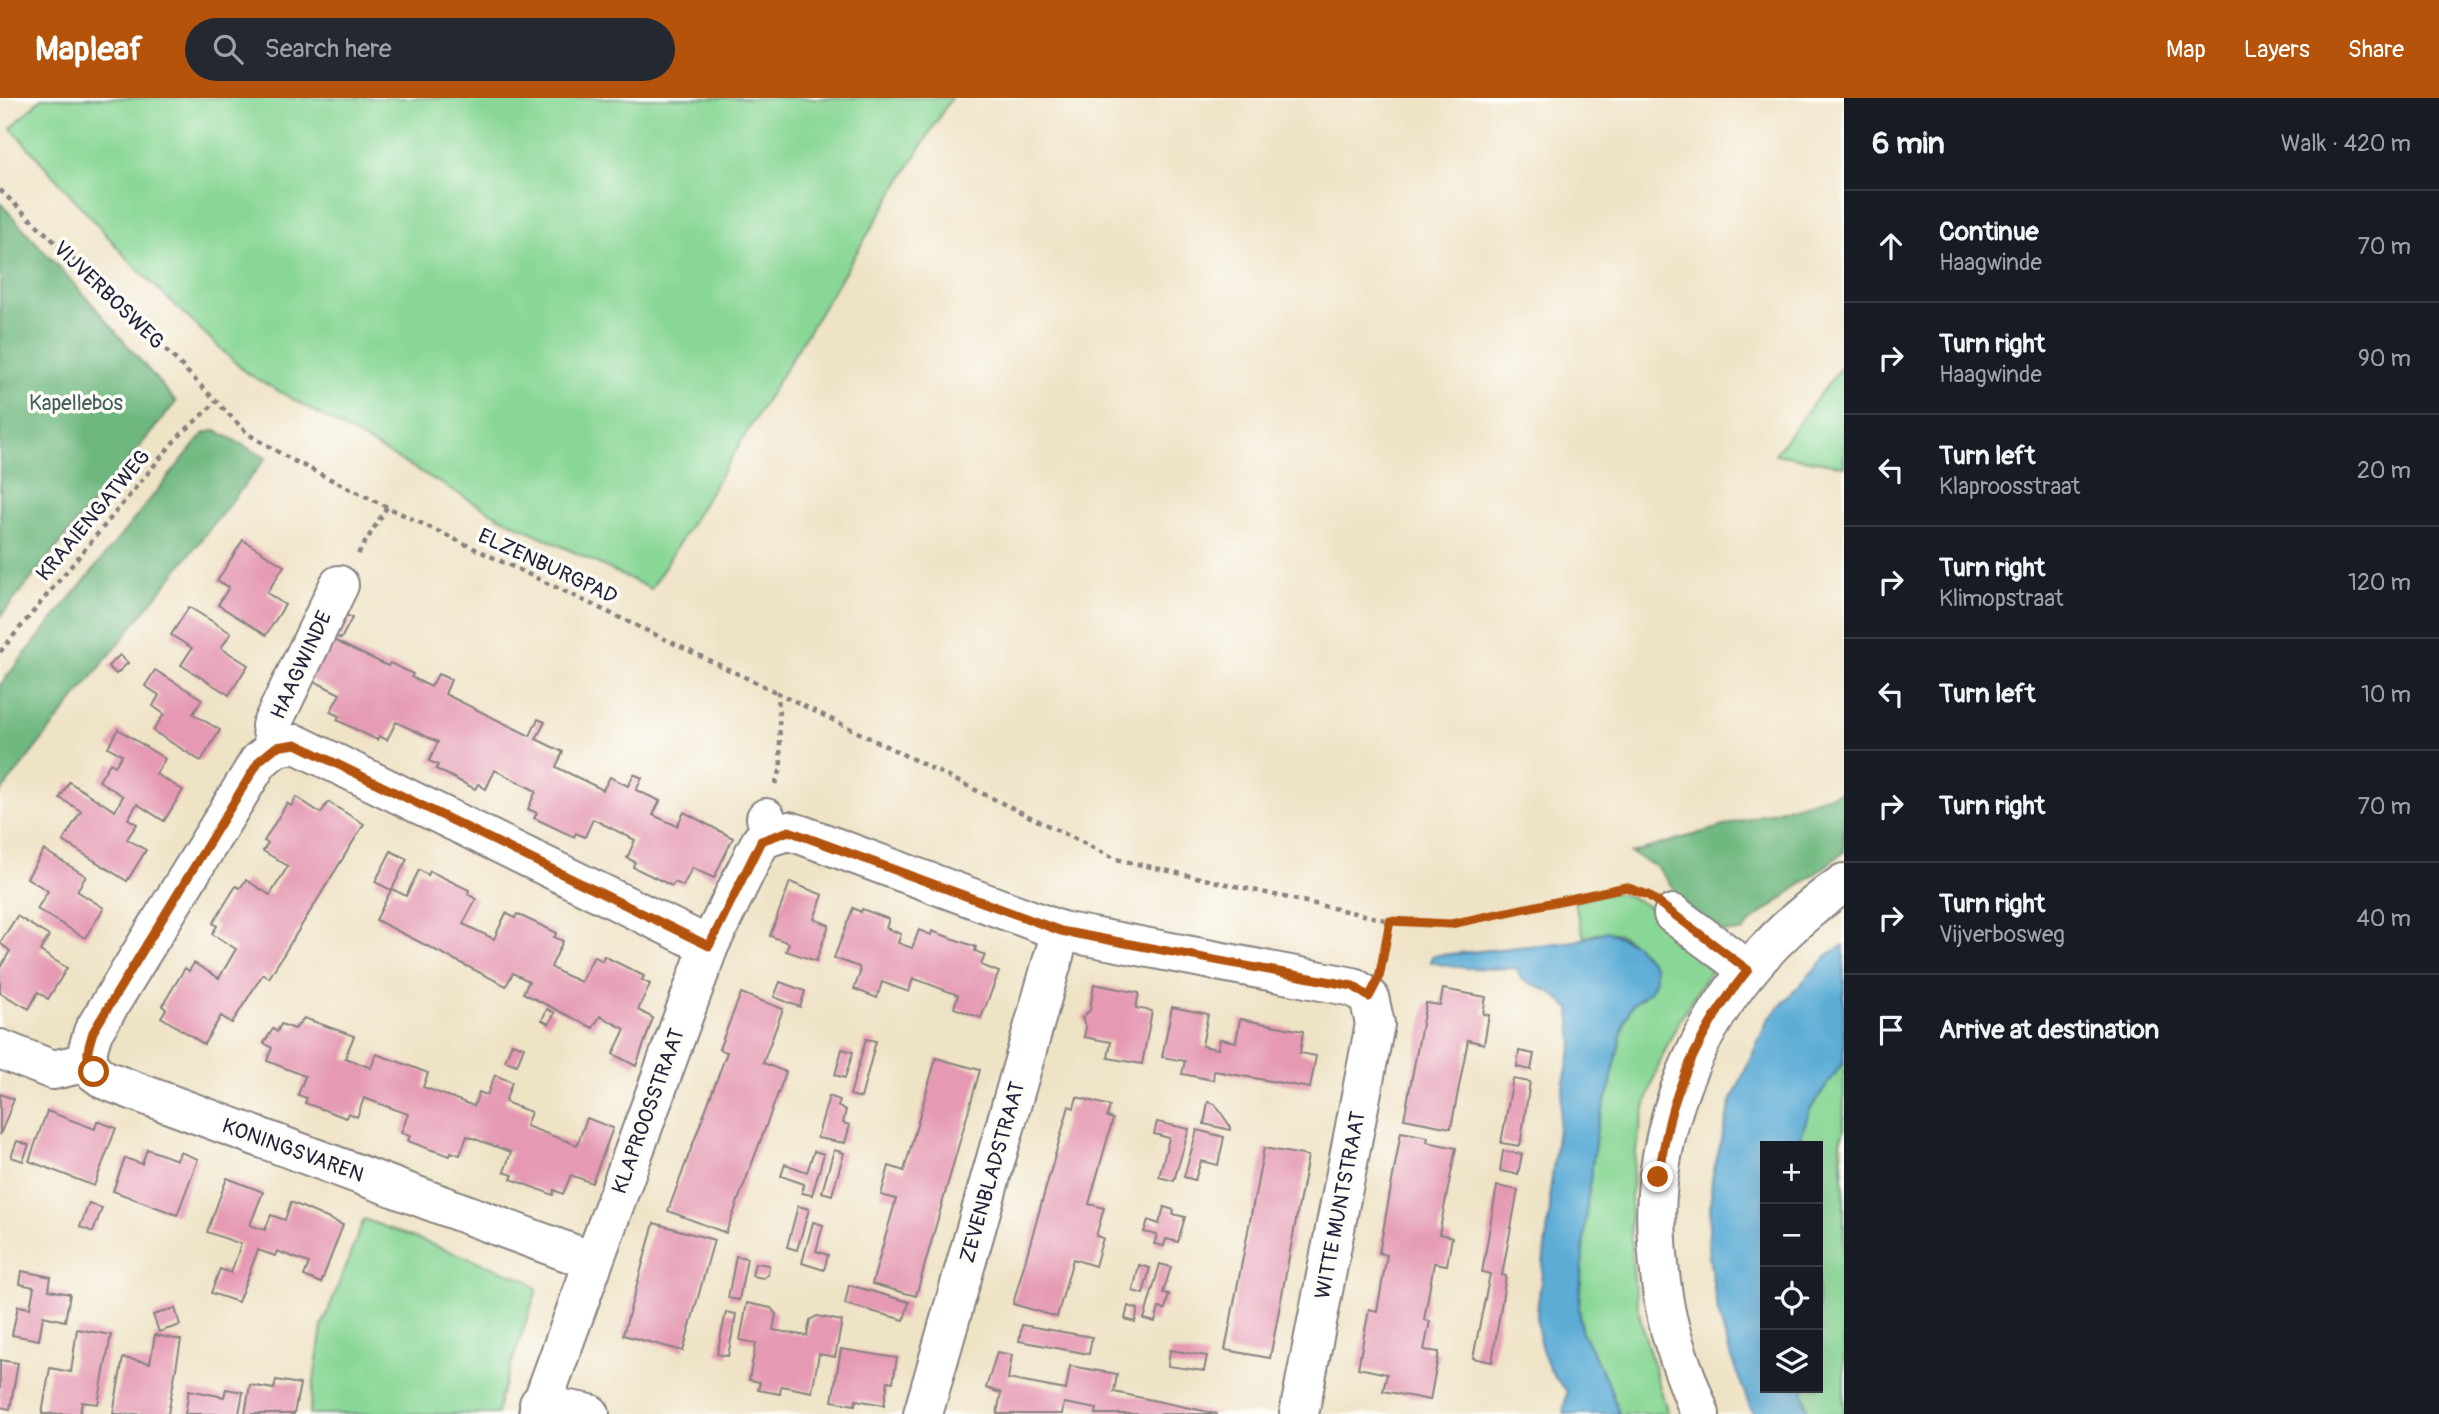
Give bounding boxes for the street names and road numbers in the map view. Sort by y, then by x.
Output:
street label: VIJVERBOSWEG [47,235,170,355]
street label: KRAAIENGATWEG [30,444,156,587]
street label: ELZENBURGPAD [474,522,622,611]
street label: HAAGWINDE [265,607,338,724]
street label: KLAPROOSSTRAAT [606,1024,691,1198]
street label: ZEVENBLADSTRAAT [954,1078,1031,1266]
street label: WITTE MUNTSTRAAT [1309,1109,1372,1301]
street label: KONINGSVAREN [218,1112,367,1189]

